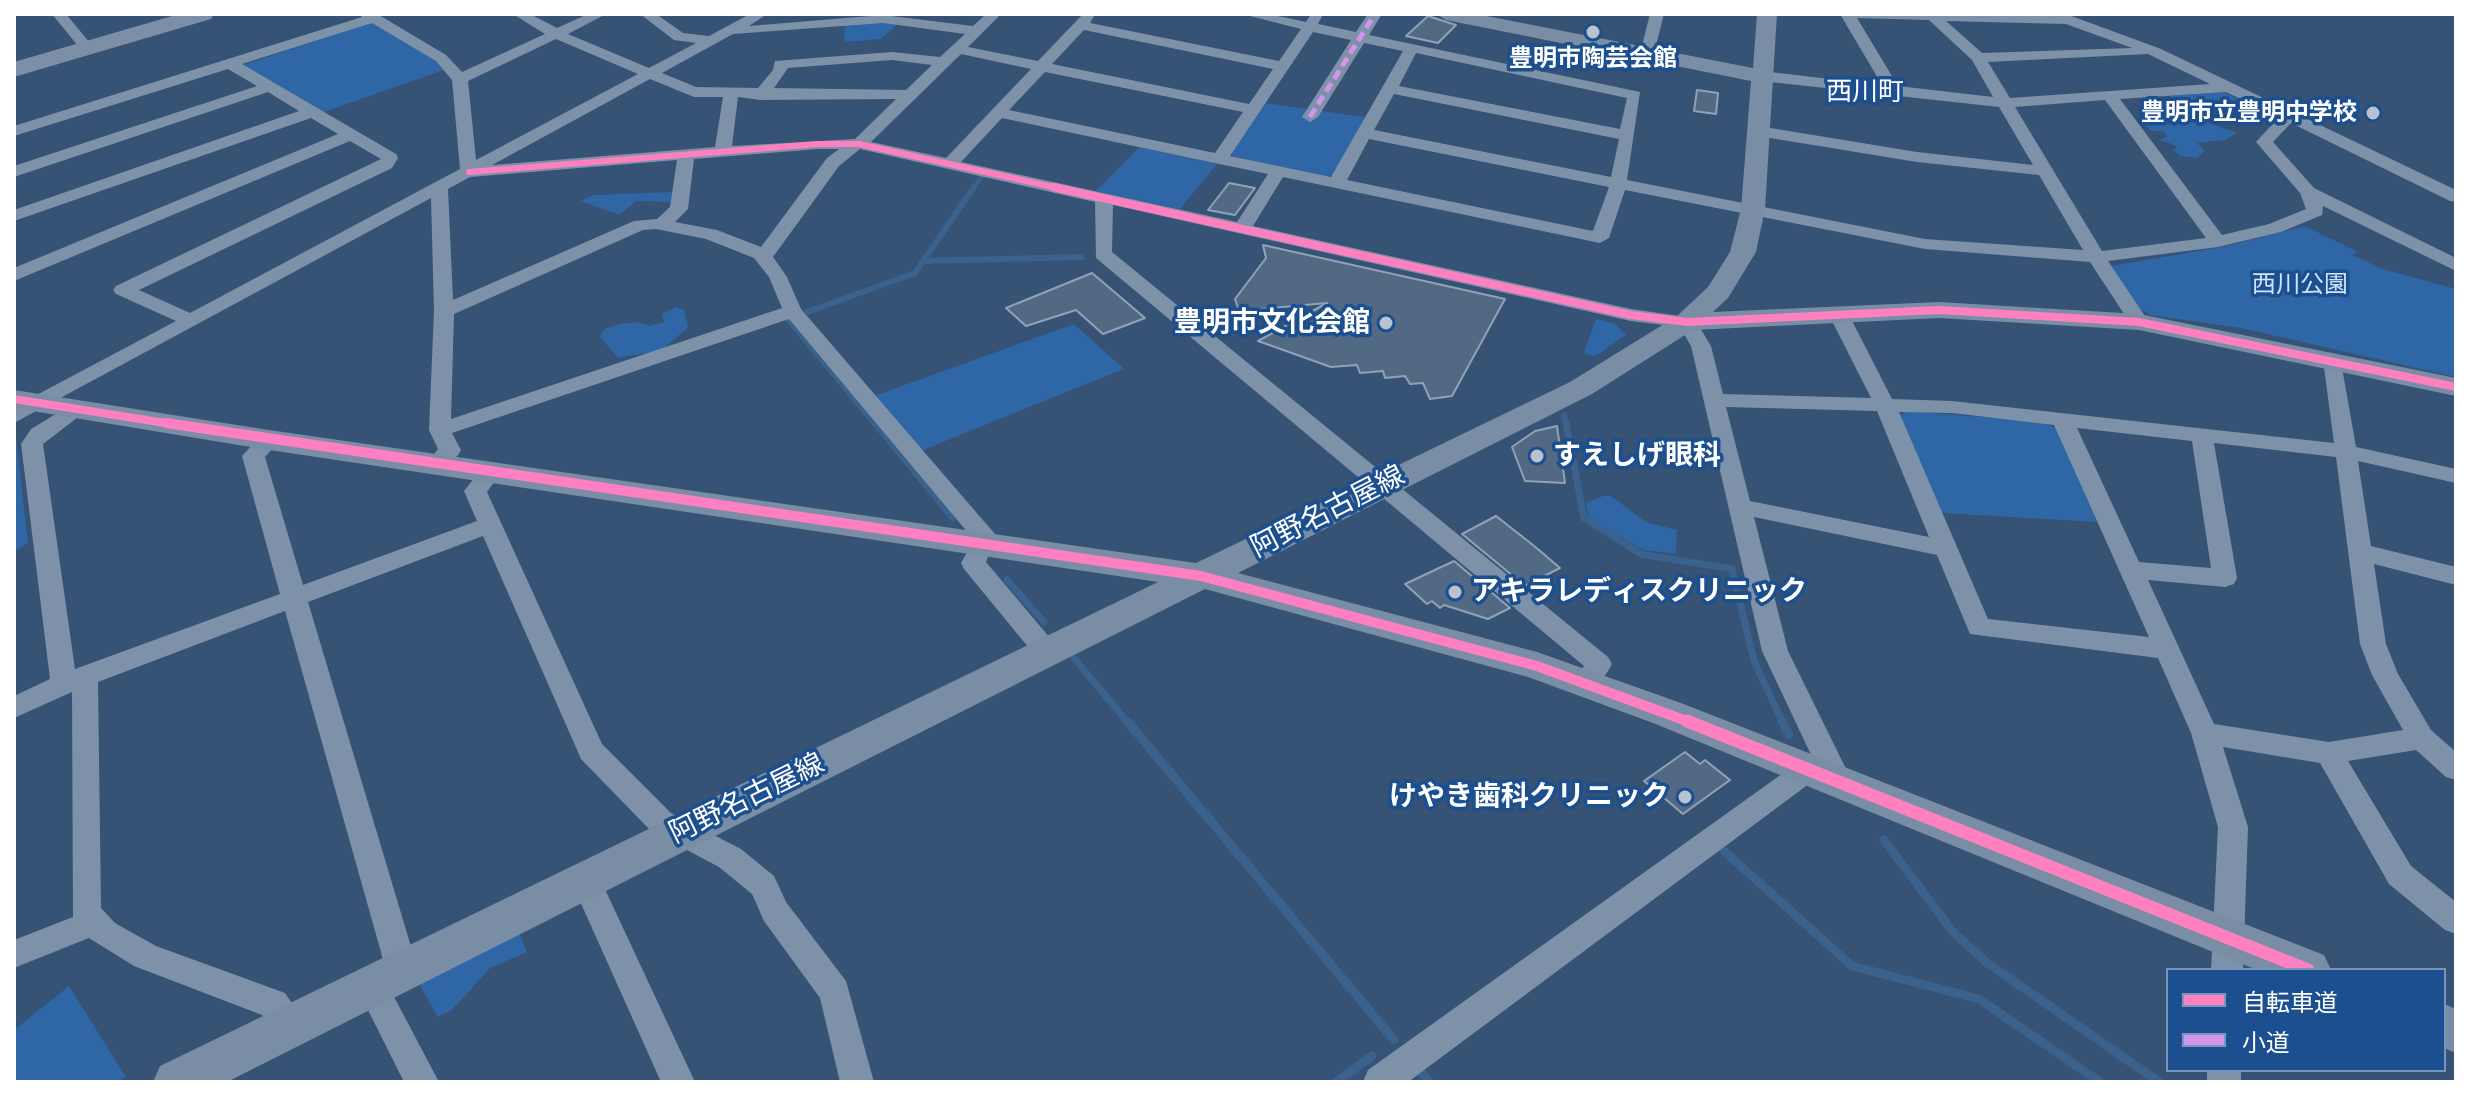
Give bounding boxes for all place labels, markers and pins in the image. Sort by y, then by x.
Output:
marker: 豊明市陶芸会館 [1584,23,1602,41]
place label: 豊明市陶芸会館 [1509,45,1677,73]
place label: 豊明市立豊明中学校 [2141,99,2357,127]
marker: 豊明市立豊明中学校 [2364,104,2382,122]
place label: 豊明市文化会館 [1174,306,1370,340]
marker: 豊明市文化会館 [1377,314,1395,332]
place label: すえしげ眼科 [1553,439,1721,473]
marker: すえしげ眼科 [1528,447,1546,465]
place label: アキラレディスクリニック [1471,575,1807,609]
marker: アキラレディスクリニック [1446,583,1464,601]
place label: けやき歯科クリニック [1389,780,1669,814]
marker: けやき歯科クリニック [1676,788,1694,806]

